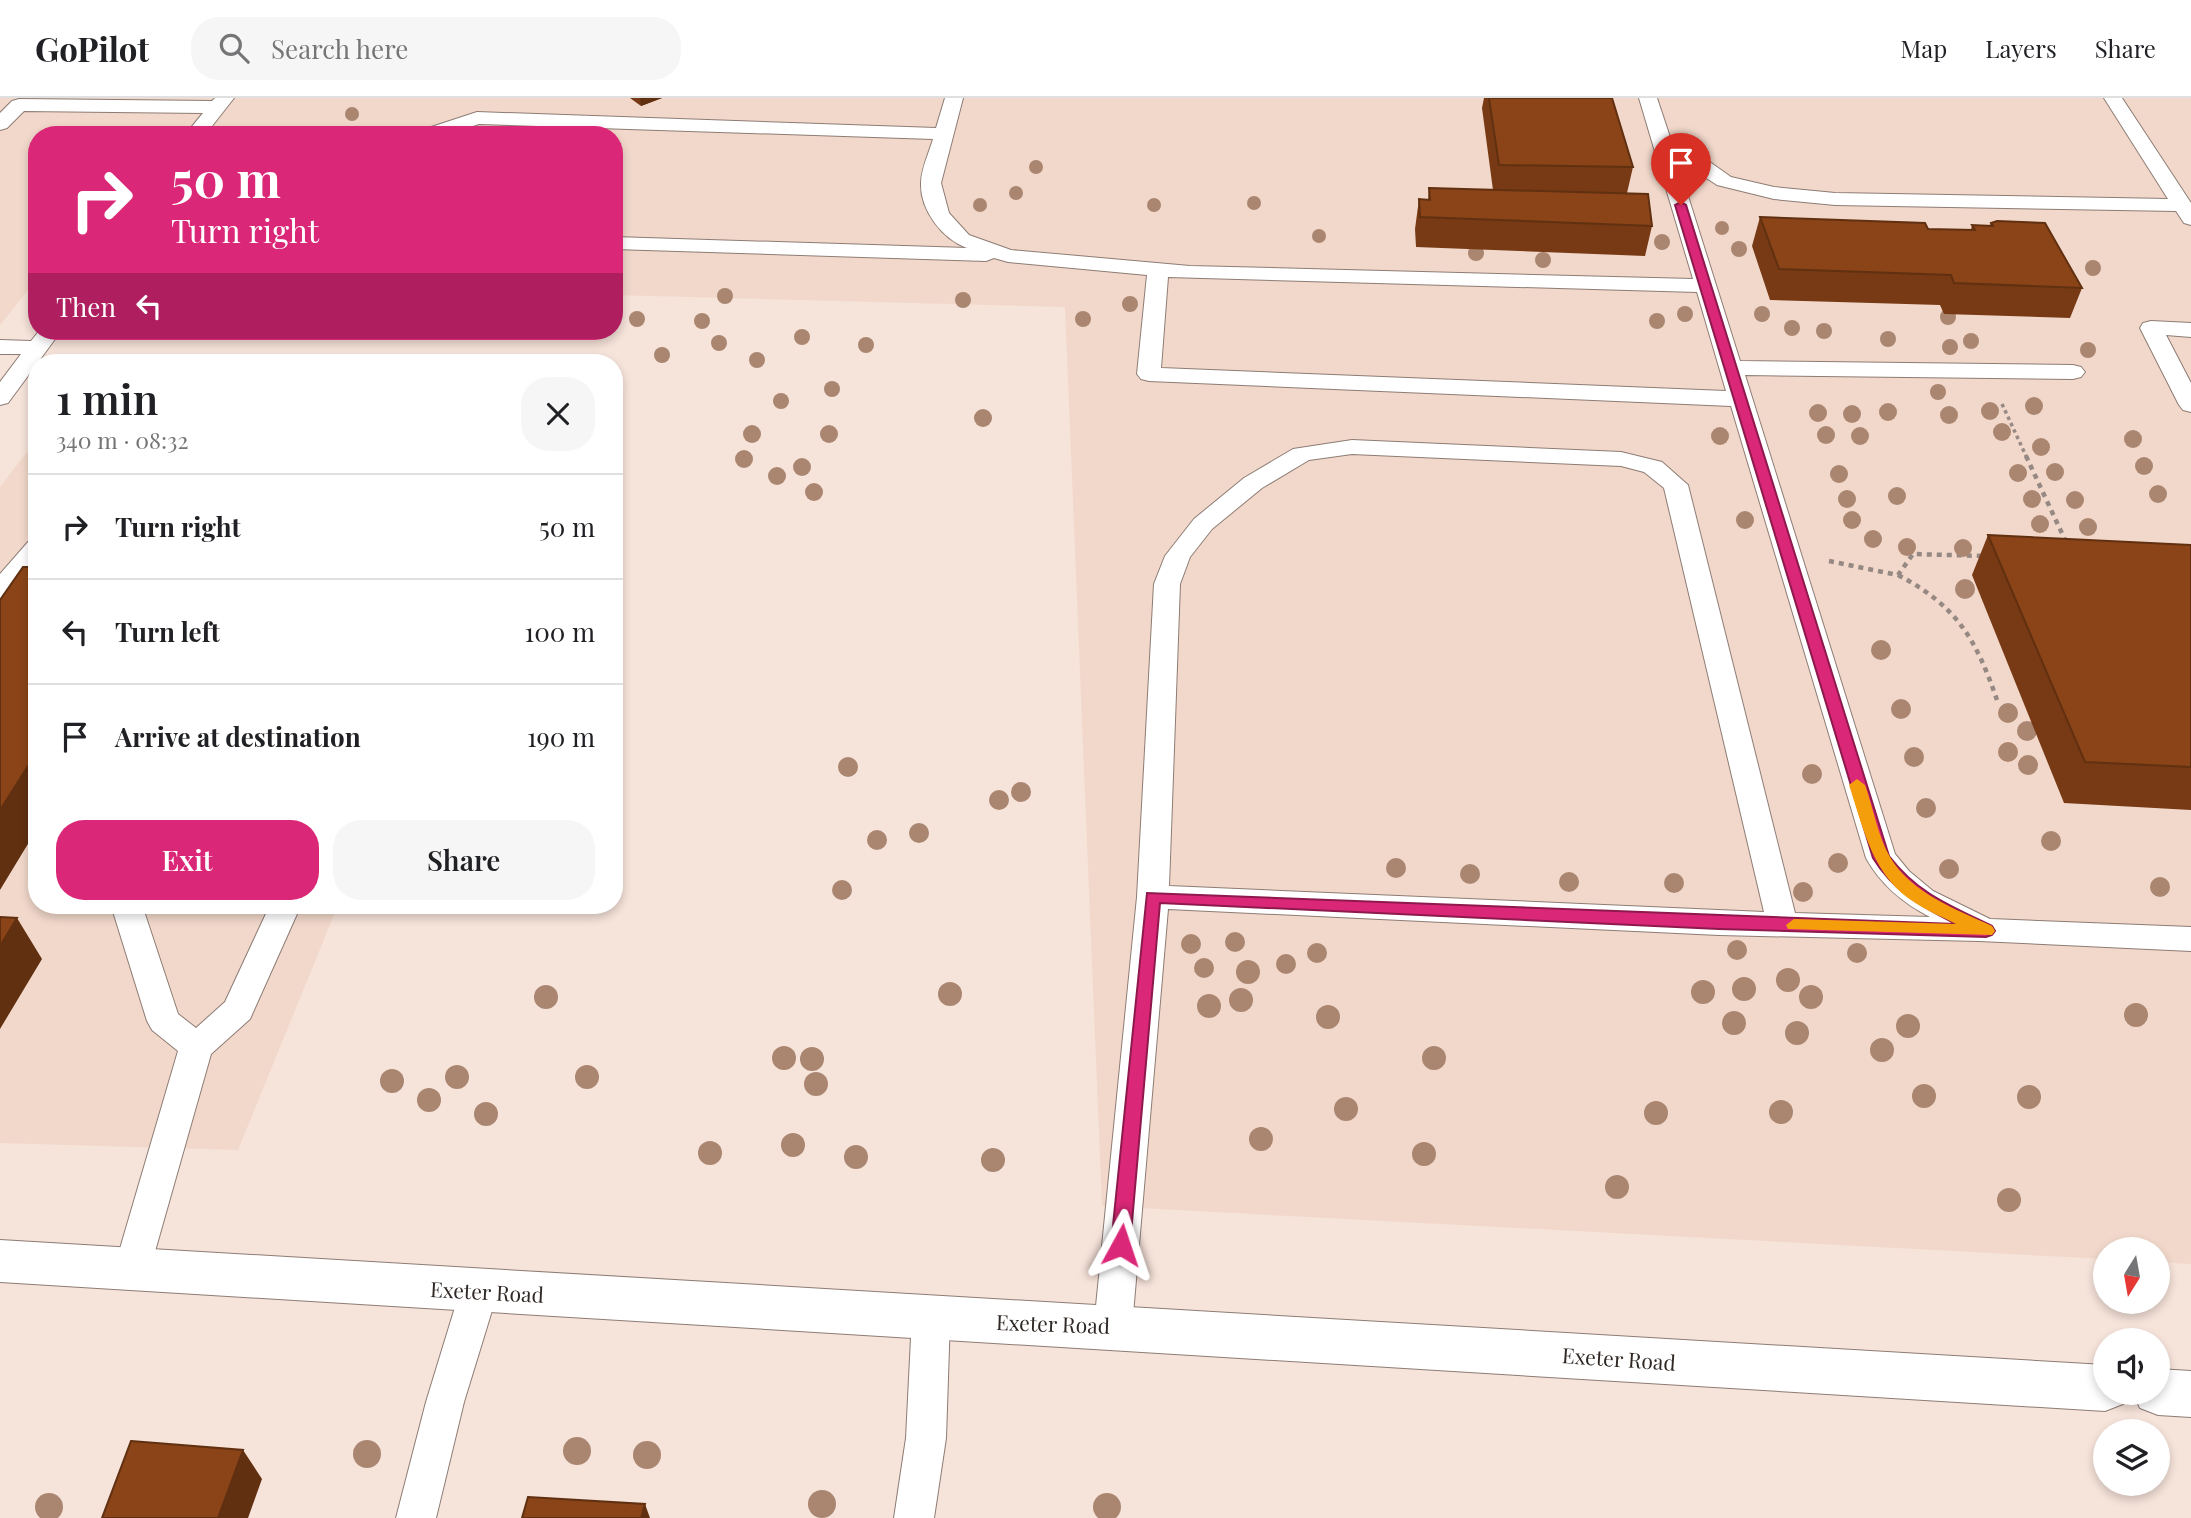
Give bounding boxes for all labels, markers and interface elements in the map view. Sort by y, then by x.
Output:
search box [191,17,681,80]
text: GoPilot [35,26,149,70]
icon: search [215,29,253,67]
text: Search here [271,31,408,66]
text: Map [1901,32,1947,64]
text: Layers [1985,32,2057,64]
text: Share [2095,32,2156,64]
pin [1651,133,1711,205]
icon: arrive [1662,144,1700,182]
text: 50 m [171,145,281,210]
icon: right [56,154,147,245]
text: Turn right [171,208,319,251]
icon: left [130,287,168,325]
text: Then [56,289,116,324]
text: 1 min [56,370,158,426]
button: close [521,377,595,451]
text: 340 m · 08:32 [56,424,188,455]
icon: right [56,508,94,546]
text: Turn right [115,509,241,544]
text: 50 m [539,509,595,544]
icon: left [56,613,94,651]
text: Turn left [115,614,220,649]
text: 100 m [525,614,595,649]
icon: arrive [56,718,94,756]
text: Arrive at destination [115,719,361,754]
text: 190 m [527,719,595,754]
button: Exit [56,820,319,900]
button: Share [333,820,595,900]
position arrow [1084,1208,1158,1282]
north arrow [2093,1237,2170,1314]
map controls [2093,1237,2170,1496]
street label: Exeter Road [429,1274,545,1308]
street label: Exeter Road [996,1307,1110,1339]
button: sound [2093,1328,2170,1405]
street label: Exeter Road [1561,1340,1677,1376]
button: layers [2093,1419,2170,1496]

